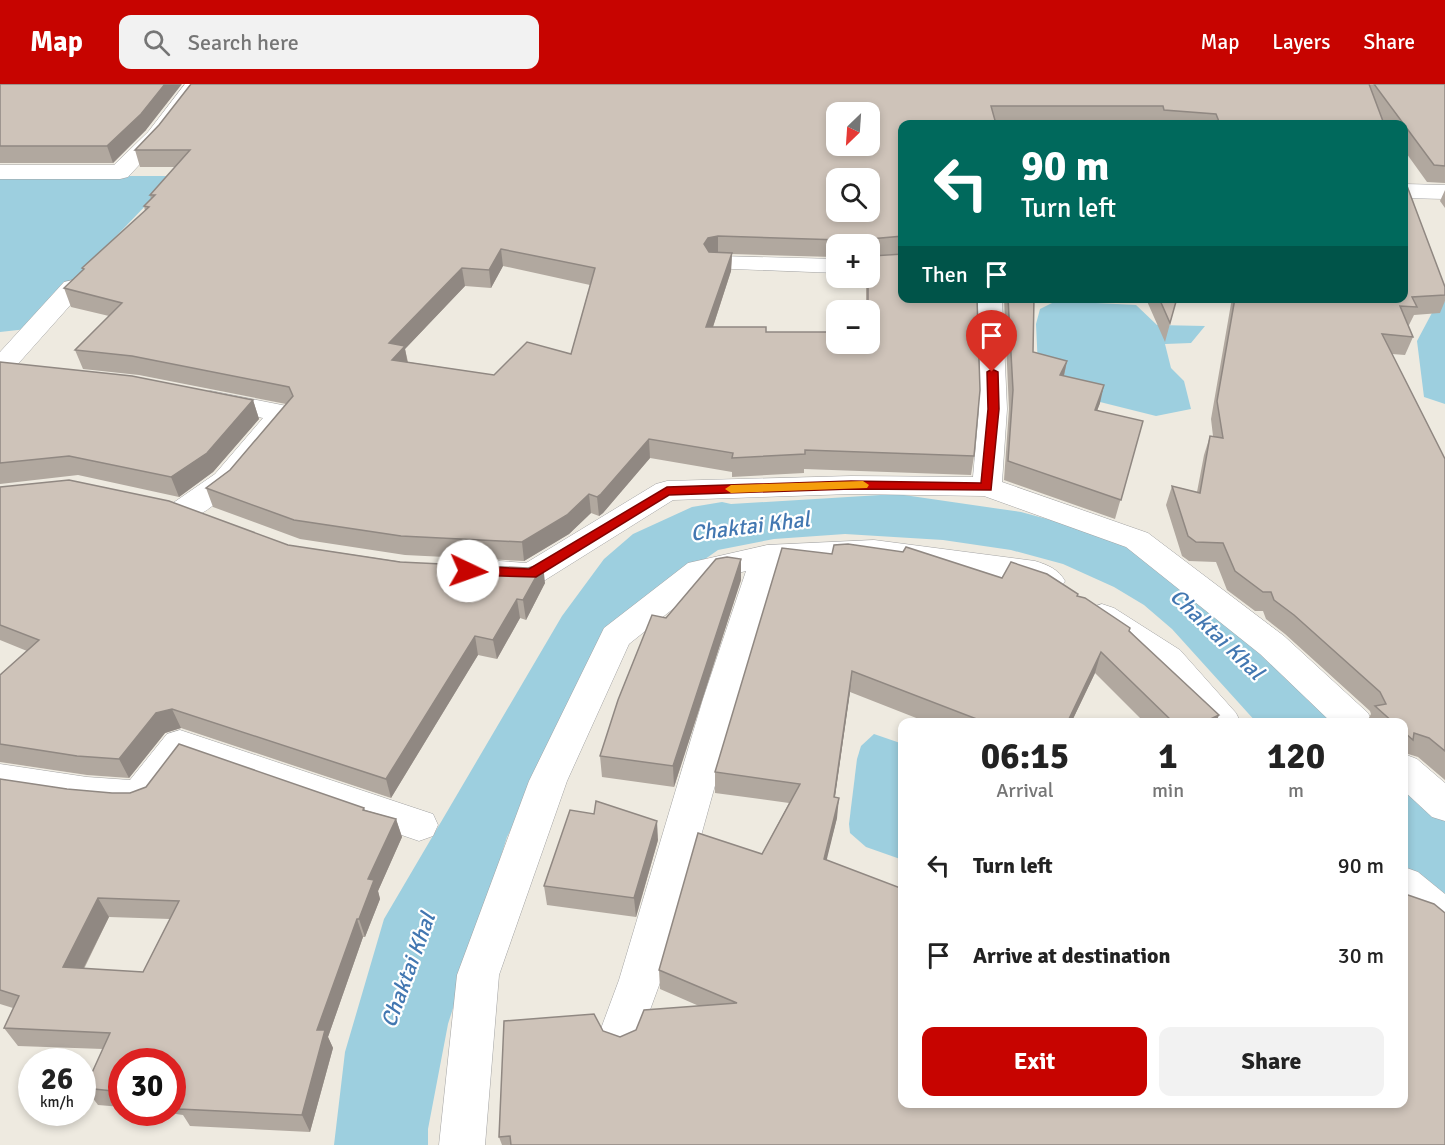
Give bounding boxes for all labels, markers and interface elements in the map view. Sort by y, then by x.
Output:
search box [119,15,539,69]
text: Map [30,25,83,59]
icon: search [140,26,173,59]
text: Search here [188,29,299,56]
text: Map [1201,29,1239,55]
text: Layers [1272,29,1330,55]
text: Share [1363,29,1415,55]
north arrow [826,102,880,156]
map controls [826,102,880,354]
text: 90 m [1021,141,1110,192]
icon: left [922,144,1000,222]
button: search [826,168,880,222]
text: Turn left [1021,192,1116,225]
button: + [826,234,880,288]
icon: arrive [980,258,1013,291]
text: Then [922,261,968,288]
button: − [826,300,880,354]
pin [966,310,1017,372]
icon: arrive [975,319,1008,352]
water label: Chaktai Khal [689,505,813,547]
position arrow [436,539,500,603]
water label: Chaktai Khal [1165,583,1271,686]
text: 06:15 [981,734,1069,779]
text: 1 [1158,734,1178,779]
text: 120 [1267,734,1325,779]
text: Arrival [996,778,1054,803]
text: min [1152,778,1184,803]
text: m [1288,778,1304,803]
icon: left [922,849,955,882]
text: Turn left [973,852,1053,879]
text: 90 m [1338,852,1384,879]
water label: Chaktai Khal [375,908,442,1031]
icon: arrive [922,939,955,972]
text: Arrive at destination [973,942,1170,969]
text: 30 m [1338,942,1384,969]
button: Exit [922,1027,1147,1096]
button: Share [1159,1027,1384,1096]
speed limit sign: 30 [108,1048,186,1126]
text: 26 [41,1061,73,1098]
text: km/h [40,1093,74,1111]

